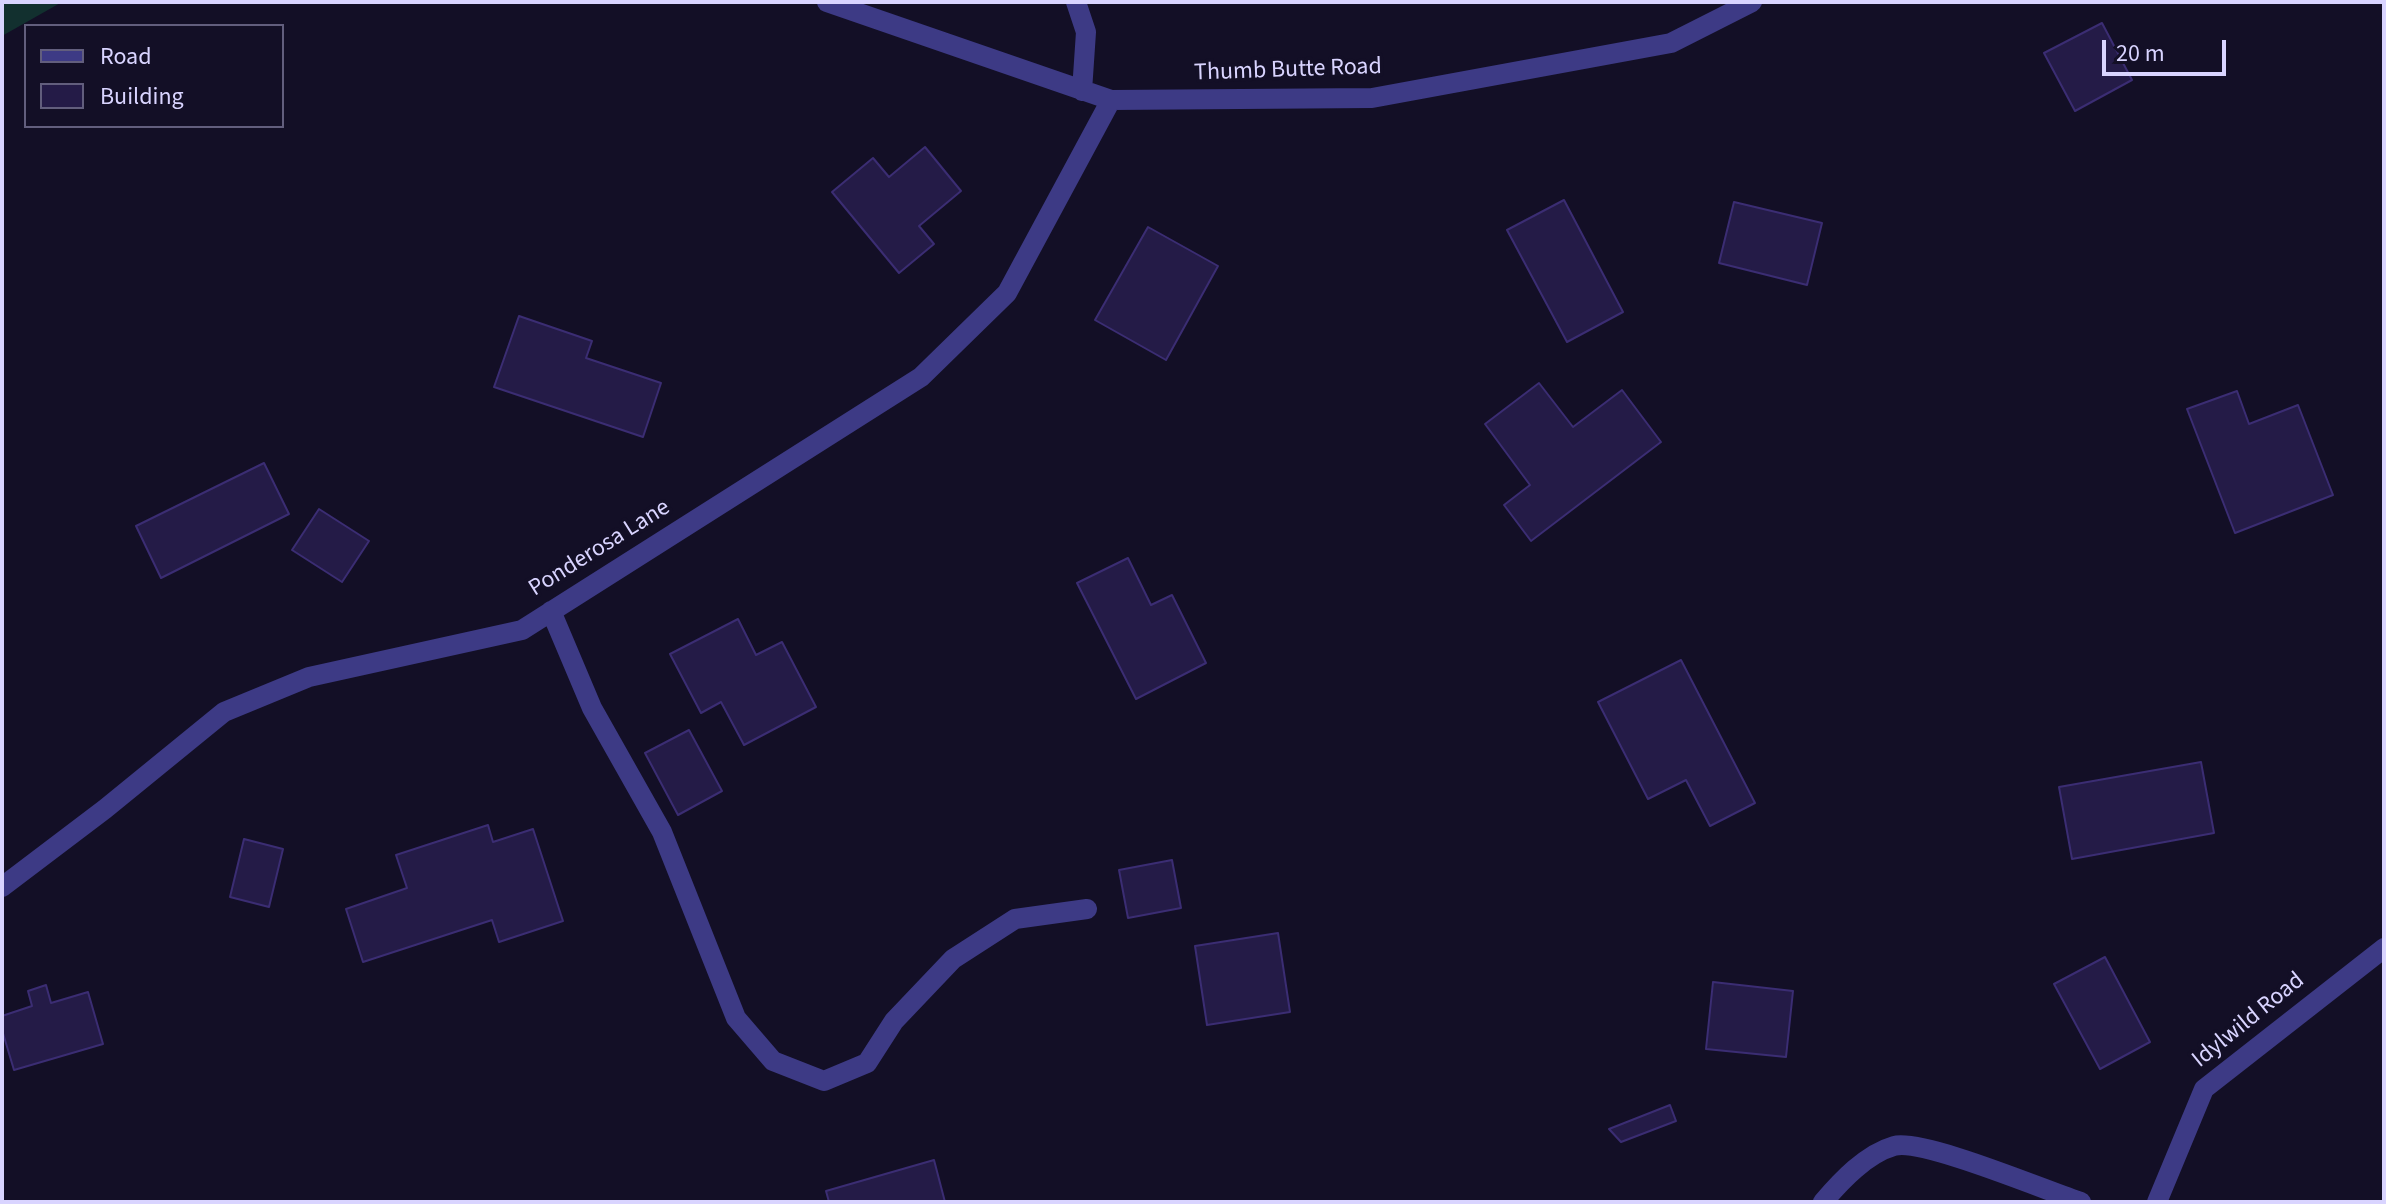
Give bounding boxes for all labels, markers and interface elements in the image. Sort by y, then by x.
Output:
legend [24,24,284,128]
scale bar [2106,24,2230,74]
text: 20 m [2116,36,2165,71]
text: Road [100,39,152,74]
street label: Thumb Butte Road [1194,53,1382,89]
text: Building [100,79,184,114]
street label: Ponderosa Lane [524,494,676,604]
street label: Idylwild Road [2187,967,2311,1075]

